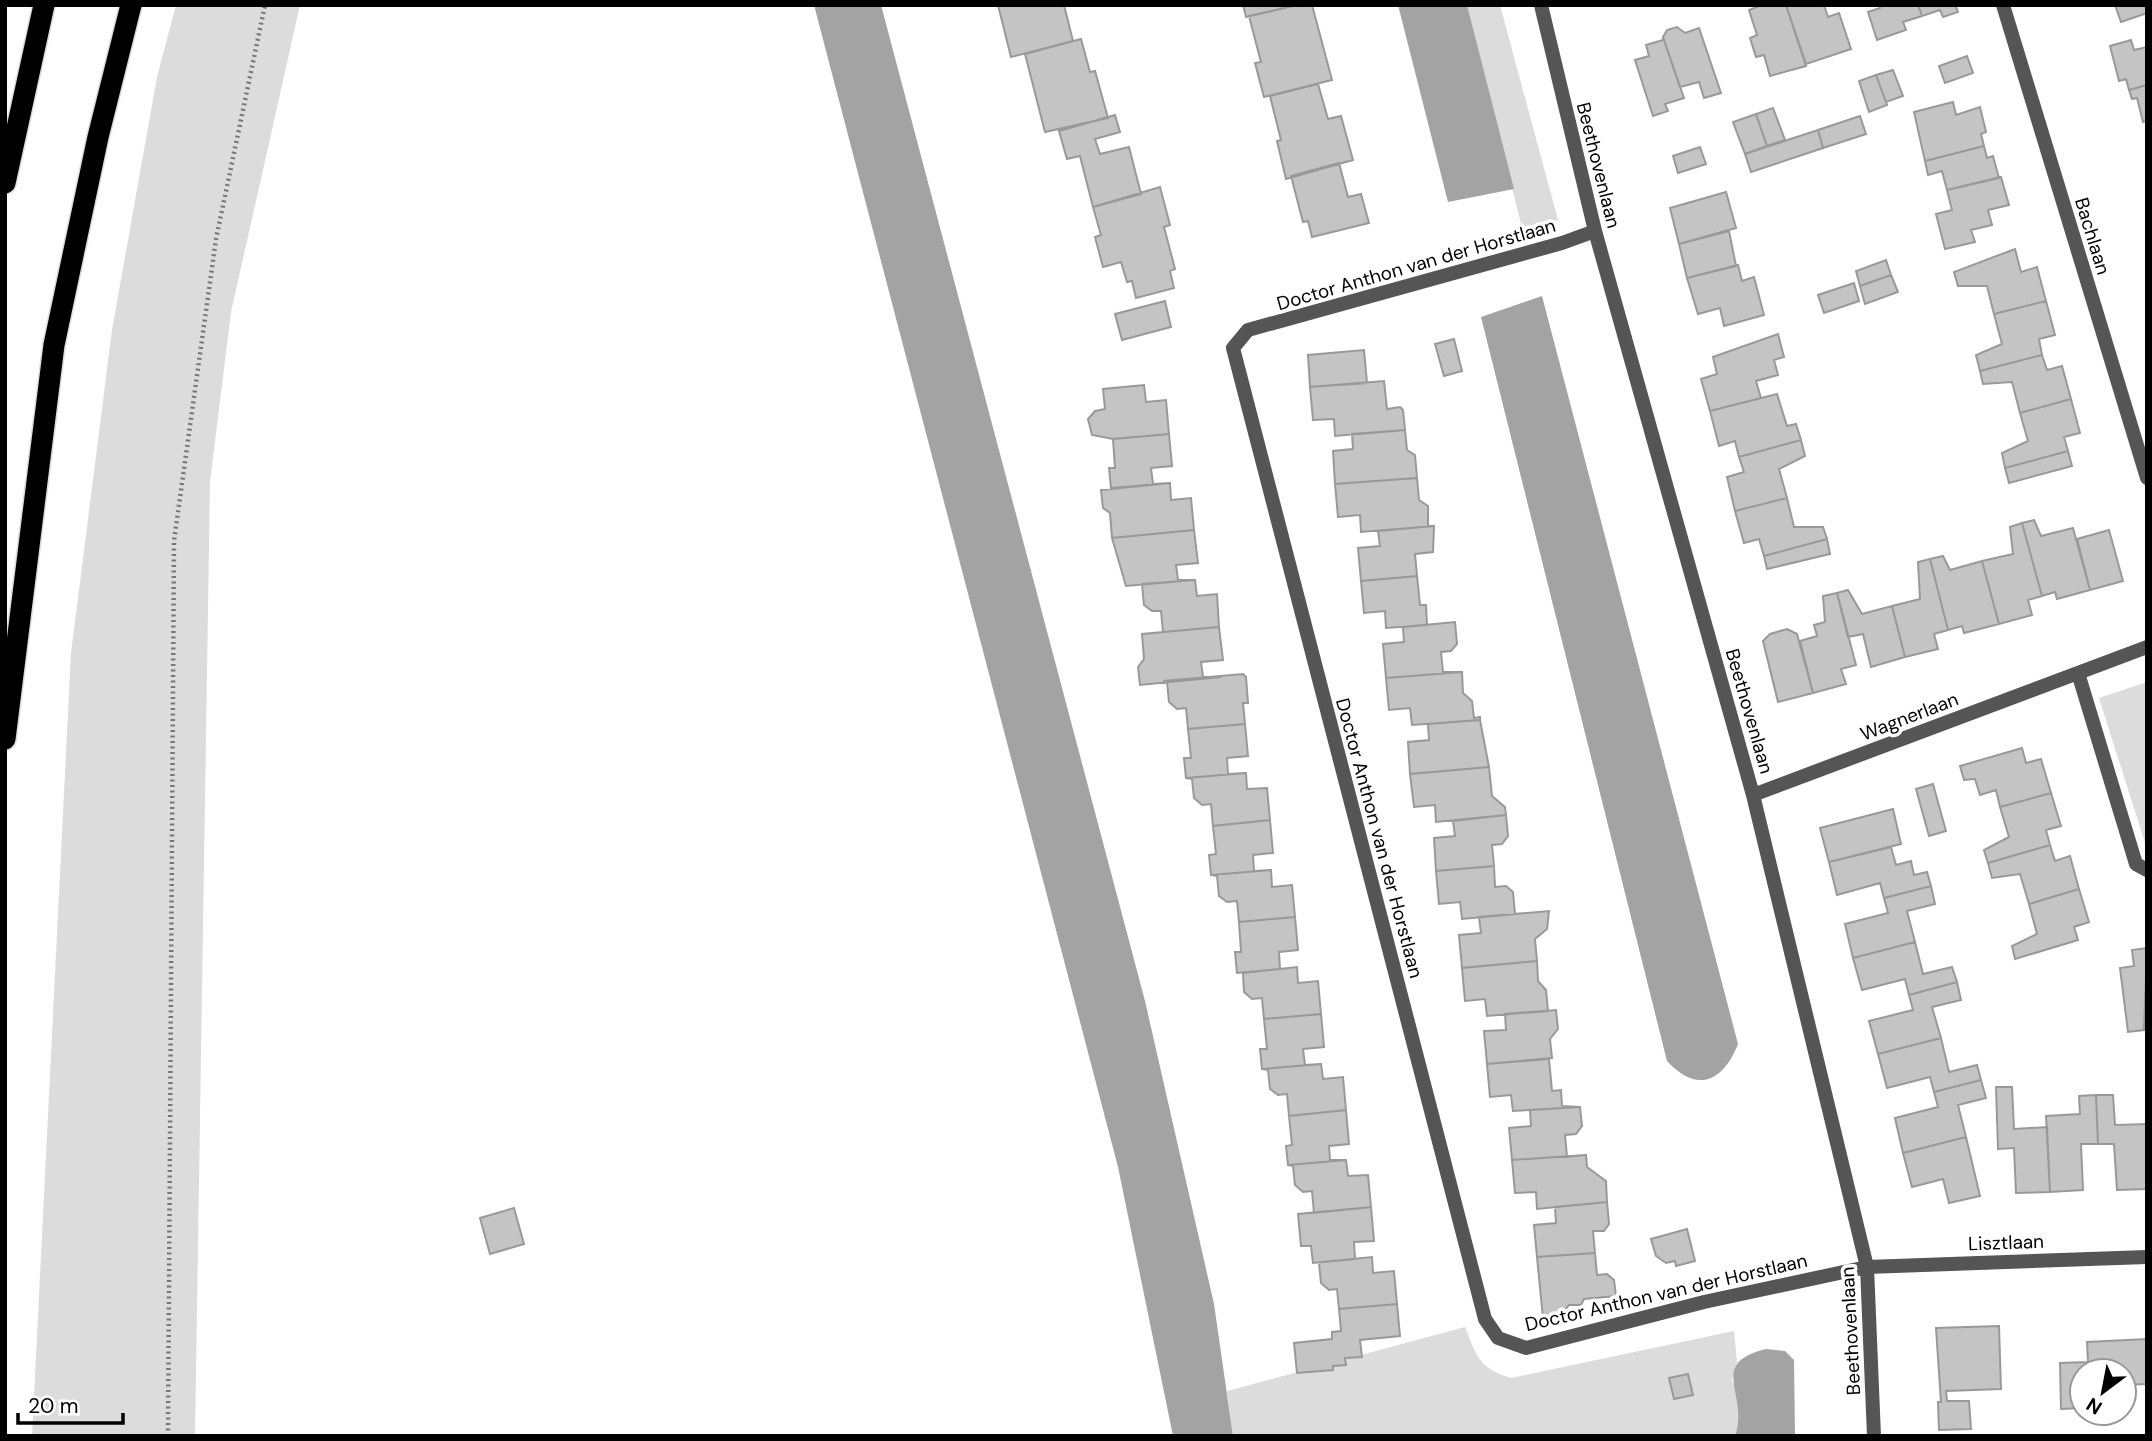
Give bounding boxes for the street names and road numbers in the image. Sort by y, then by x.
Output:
street label: Beethovenlaan [1571,100,1626,231]
street label: Bachlaan [2069,195,2116,278]
street label: Doctor Anthon van der Horstlaan [1274,213,1558,316]
street label: Beethovenlaan [1720,646,1779,777]
street label: Wagnerlaan [1857,686,1962,747]
street label: Doctor Anthon van der Horstlaan [1330,695,1429,981]
street label: Lisztlaan [1968,1229,2044,1256]
street label: Doctor Anthon van der Horstlaan [1523,1248,1810,1337]
street label: Beethovenlaan [1835,1266,1866,1396]

